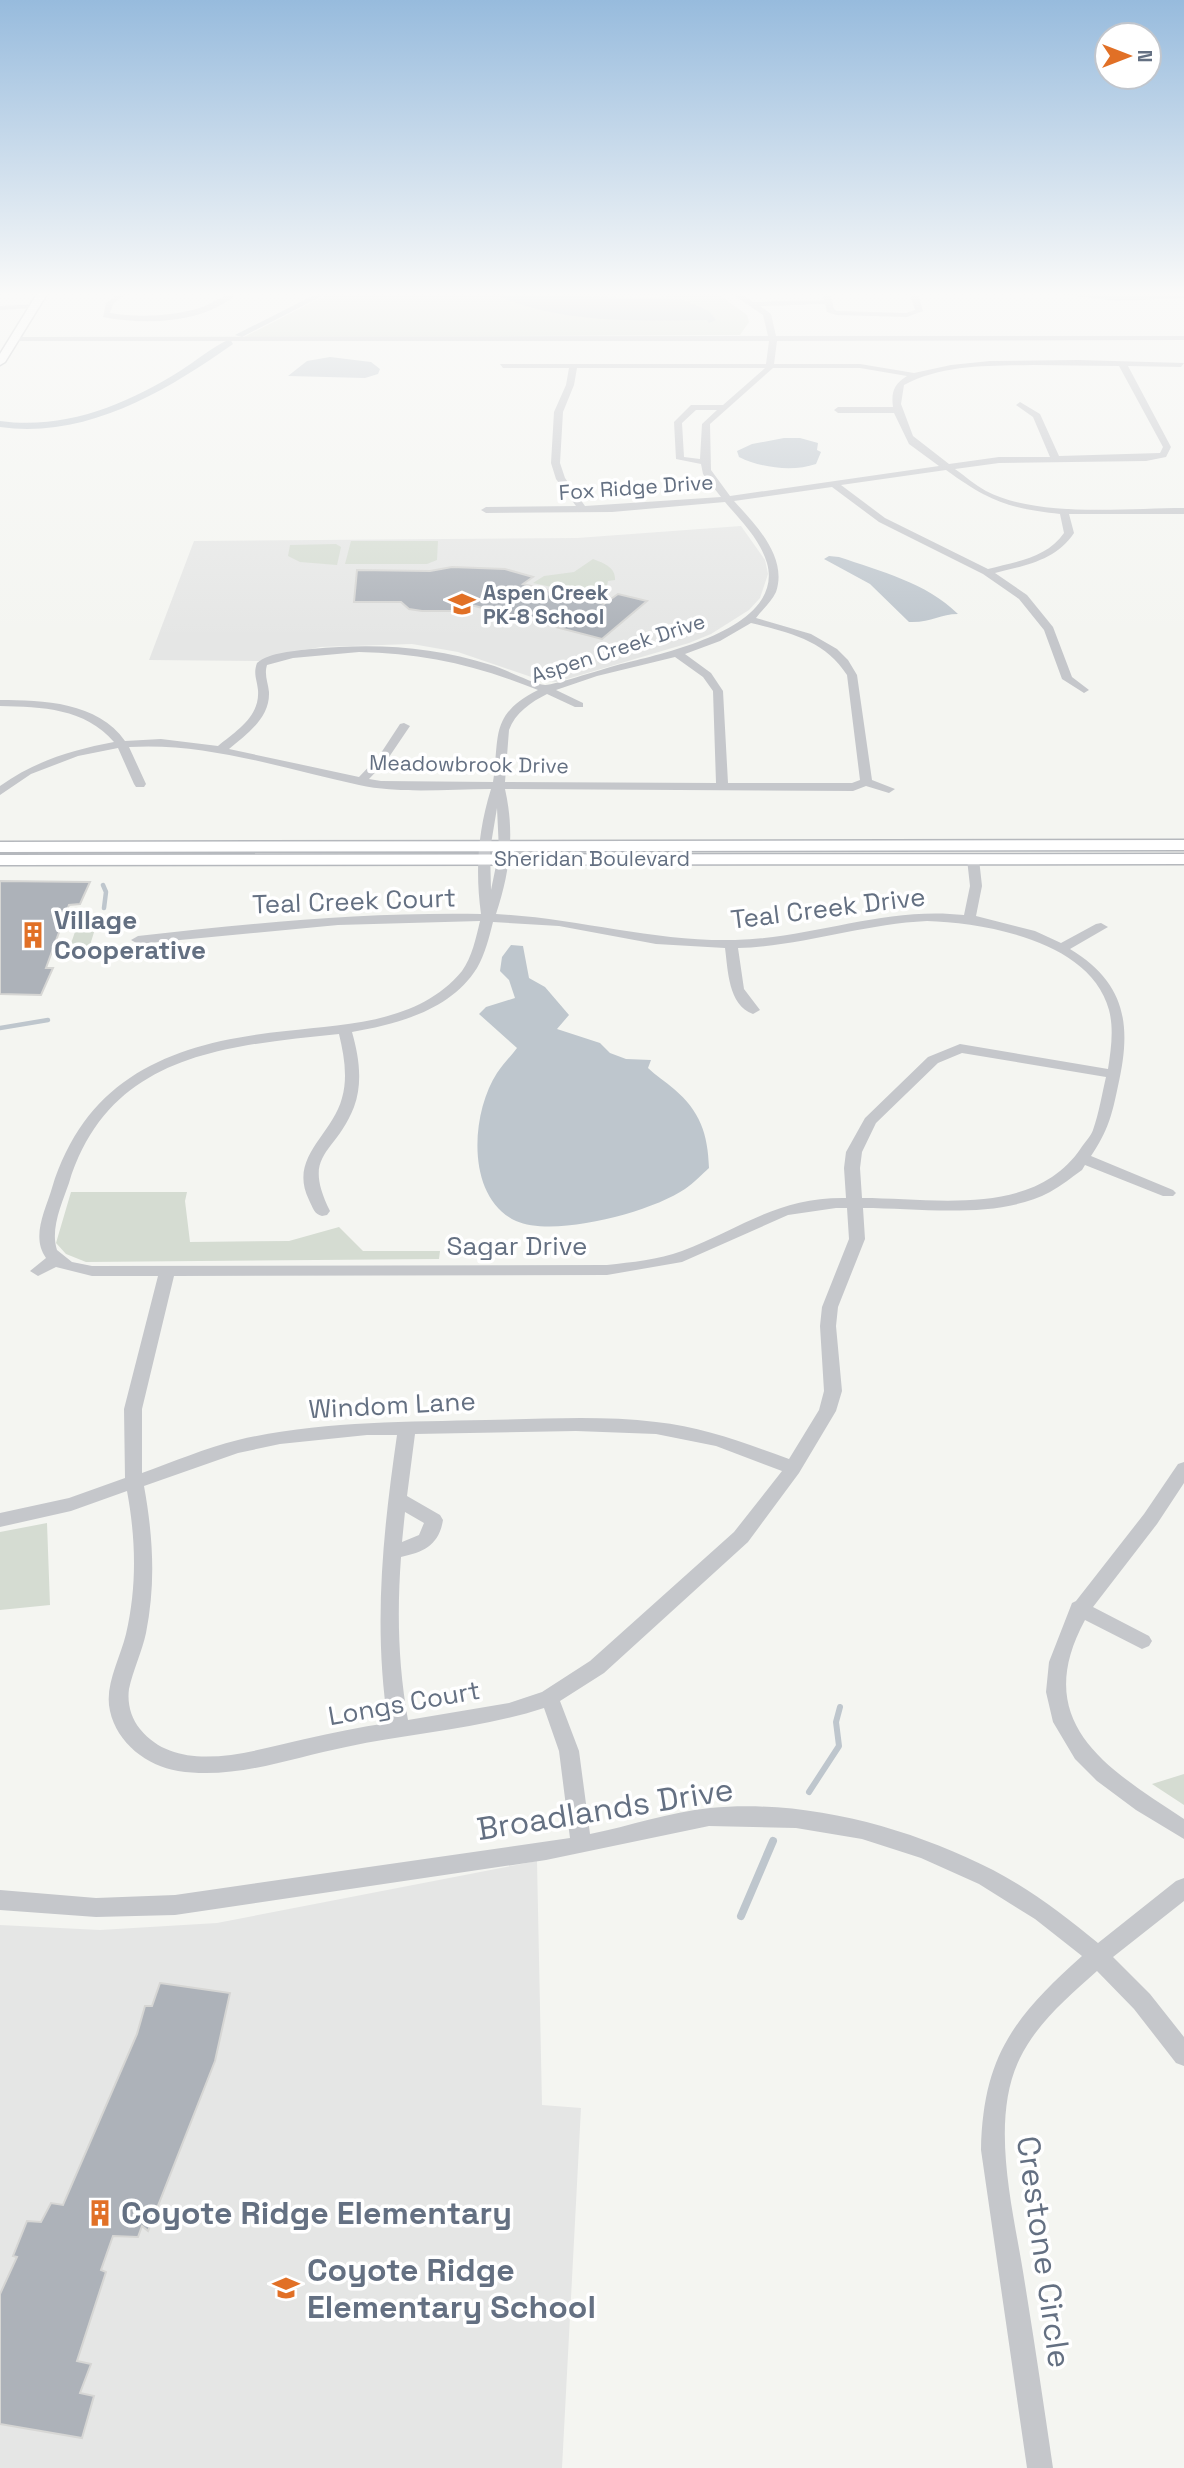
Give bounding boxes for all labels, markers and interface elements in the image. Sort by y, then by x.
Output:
north arrow [1093,21,1163,91]
text: N [1132,50,1157,62]
street label: Fox Ridge Drive [558,468,714,506]
place label: Aspen Creek PK-8 School [483,579,609,630]
school or university icon: Aspen Creek PK-8 School [447,589,477,619]
street label: Aspen Creek Drive [528,607,708,689]
street label: Meadowbrook Drive [369,749,569,779]
street label: Sheridan Boulevard [494,845,690,872]
street label: Teal Creek Drive [729,879,927,937]
street label: Teal Creek Court [251,880,457,922]
place label: Village Cooperative [54,903,206,967]
building icon: Village Cooperative [18,920,48,950]
street label: Sagar Drive [447,1229,587,1263]
street label: Windom Lane [308,1384,476,1426]
street label: Longs Court [325,1673,483,1733]
street label: Broadlands Drive [474,1769,736,1849]
street label: Crestone Circle [1008,2133,1080,2371]
place label: Coyote Ridge Elementary [121,2193,512,2233]
building icon: Coyote Ridge Elementary [85,2198,115,2228]
place label: Coyote Ridge Elementary School [307,2250,596,2327]
school or university icon: Coyote Ridge Elementary School [271,2273,301,2303]

